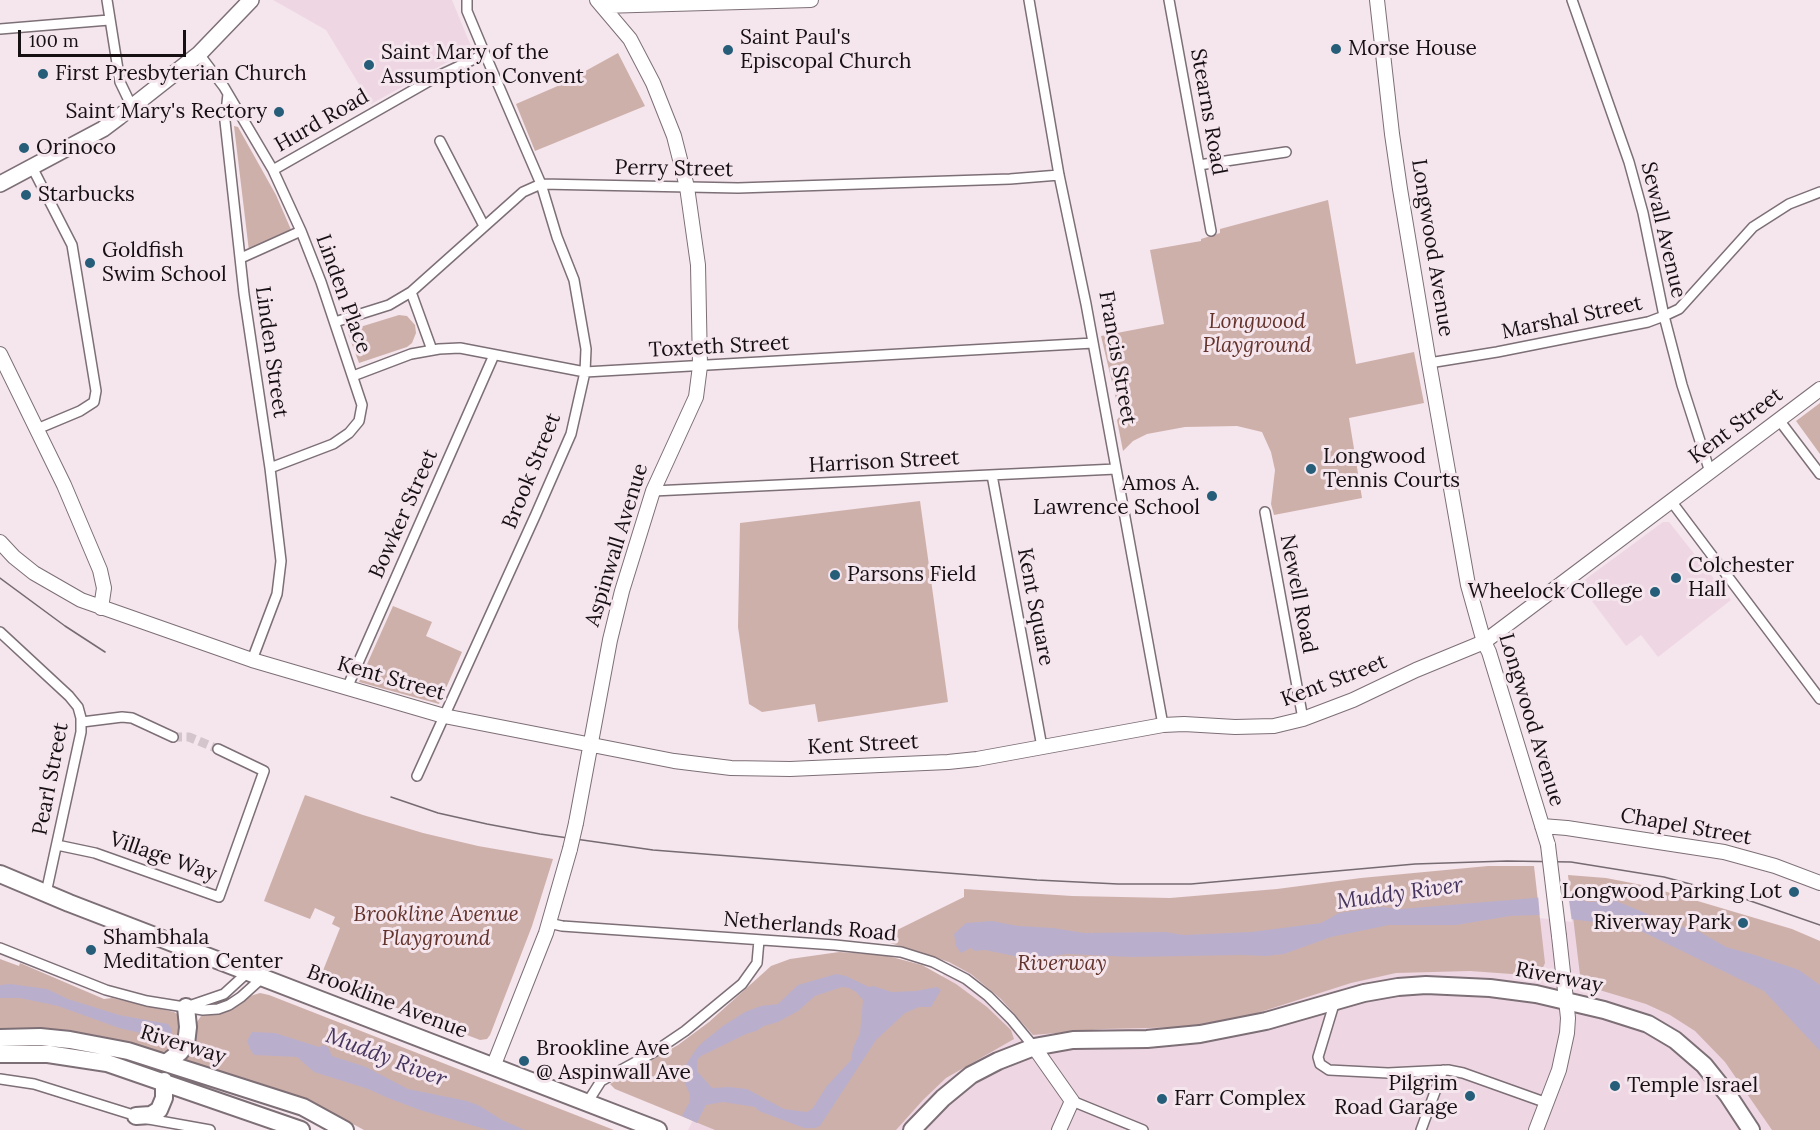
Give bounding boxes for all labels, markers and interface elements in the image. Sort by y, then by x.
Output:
scale bar [21,18,189,56]
place label: Saint Paul's Episcopal Church [740,25,912,75]
text: 100 m [29,29,79,52]
place label: Morse House [1348,36,1477,62]
place label: Saint Mary of the Assumption Convent [381,40,584,90]
marker: Morse House [1329,42,1343,56]
marker: Saint Paul's Episcopal Church [721,43,735,57]
street label: Stearns Road [1184,47,1232,177]
marker: Saint Mary of the Assumption Convent [362,58,376,72]
place label: First Presbyterian Church [55,61,307,87]
marker: First Presbyterian Church [36,67,50,81]
street label: Hurd Road [271,84,373,158]
place label: Saint Mary's Rectory [66,99,267,125]
marker: Saint Mary's Rectory [272,105,286,119]
place label: Orinoco [36,135,116,161]
marker: Orinoco [17,141,31,155]
street label: Perry Street [614,155,734,183]
street label: Longwood Avenue [1406,157,1458,339]
street label: Sewall Avenue [1635,160,1691,300]
place label: Starbucks [38,182,135,208]
marker: Starbucks [19,188,33,202]
street label: Linden Place [310,231,376,357]
place label: Goldfish Swim School [102,238,227,288]
marker: Goldfish Swim School [83,256,97,270]
street label: Linden Street [249,285,293,419]
street label: Francis Street [1093,289,1141,427]
street label: Marshal Street [1499,291,1645,345]
park label: Longwood Playground [1203,309,1311,359]
street label: Toxteth Street [648,331,790,363]
street label: Kent Street [1684,382,1788,470]
street label: Brook Street [497,409,567,533]
place label: Longwood Tennis Courts [1323,444,1460,494]
street label: Harrison Street [808,445,960,479]
street label: Bowker Street [364,446,444,582]
street label: Aspinwall Avenue [580,460,654,630]
marker: Longwood Tennis Courts [1304,462,1318,476]
place label: Amos A. Lawrence School [1033,471,1200,521]
marker: Amos A. Lawrence School [1205,489,1219,503]
street label: Newell Road [1274,532,1322,656]
street label: Kent Square [1011,546,1059,668]
place label: Colchester Hall [1688,553,1794,603]
place label: Parsons Field [847,562,976,588]
marker: Parsons Field [828,568,842,582]
marker: Colchester Hall [1669,571,1683,585]
place label: Wheelock College [1468,579,1643,605]
marker: Wheelock College [1648,585,1662,599]
street label: Longwood Avenue [1493,630,1569,810]
street label: Kent Street [1278,649,1390,713]
street label: Kent Street [334,652,448,706]
street label: Pearl Street [28,720,74,838]
street label: Kent Street [807,730,919,760]
street label: Chapel Street [1618,803,1754,851]
street label: Village Way [106,827,220,887]
water label: Muddy River [1335,872,1465,916]
place label: Longwood Parking Lot [1562,879,1782,905]
marker: Longwood Parking Lot [1787,885,1801,899]
park label: Brookline Avenue Playground [353,902,519,952]
street label: Netherlands Road [722,907,898,947]
place label: Riverway Park [1593,910,1731,936]
marker: Riverway Park [1736,916,1750,930]
place label: Shambhala Meditation Center [103,925,283,975]
marker: Shambhala Meditation Center [84,943,98,957]
park label: Riverway [1017,951,1107,977]
street label: Riverway [1513,957,1605,999]
street label: Brookline Avenue [303,960,471,1044]
street label: Riverway [137,1020,229,1070]
water label: Muddy River [322,1023,450,1093]
place label: Brookline Ave @ Aspinwall Ave [536,1036,691,1086]
marker: Brookline Ave @ Aspinwall Ave [517,1054,531,1068]
place label: Pilgrim Road Garage [1334,1071,1458,1121]
place label: Temple Israel [1627,1073,1758,1099]
marker: Temple Israel [1608,1079,1622,1093]
place label: Farr Complex [1174,1086,1306,1112]
marker: Pilgrim Road Garage [1463,1089,1477,1103]
marker: Farr Complex [1155,1092,1169,1106]

